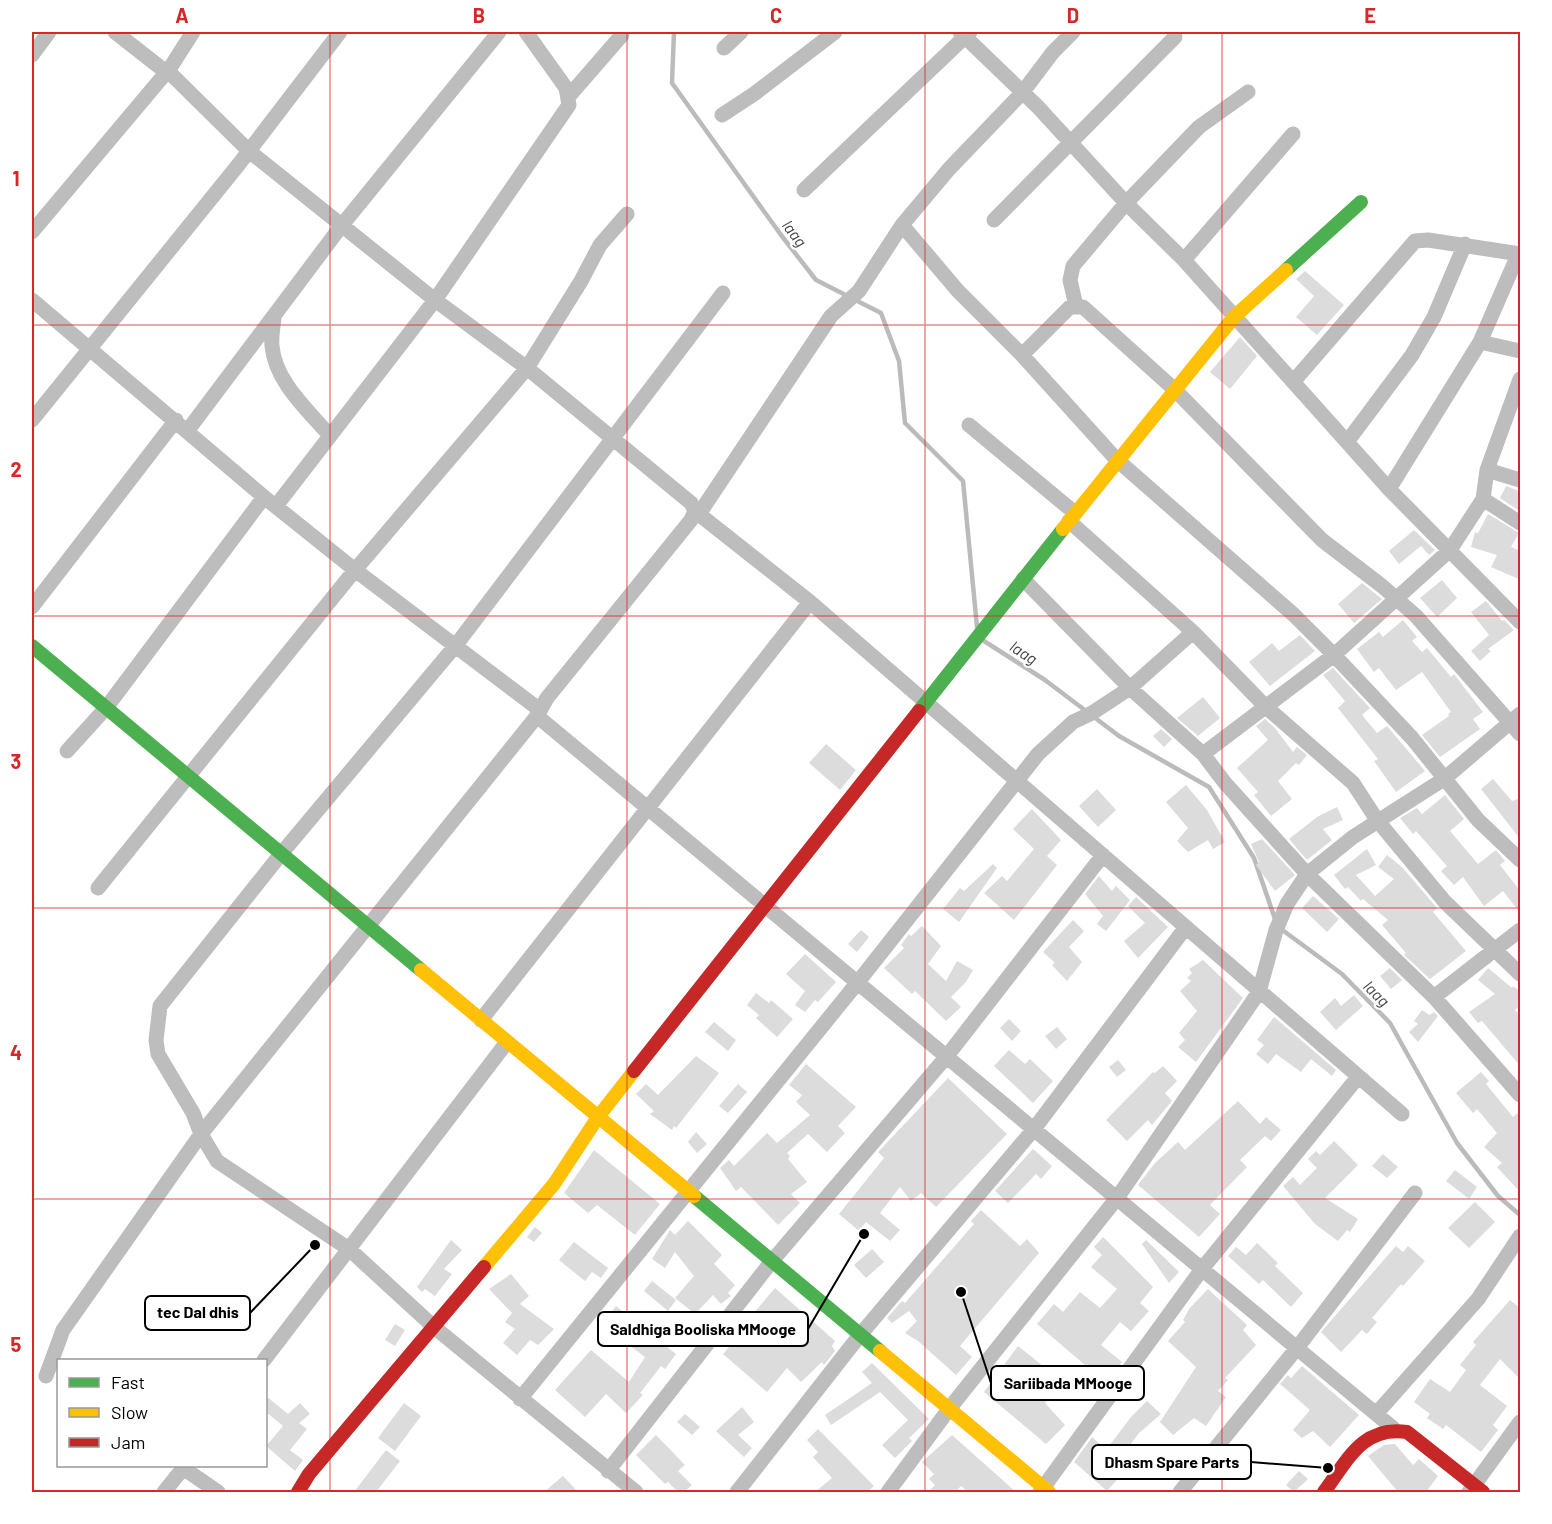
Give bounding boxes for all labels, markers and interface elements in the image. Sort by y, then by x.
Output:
text: A [175,3,189,27]
text: B [473,3,485,27]
text: C [770,3,782,27]
text: D [1067,3,1079,27]
text: E [1364,3,1376,27]
text: 1 [12,166,20,190]
water label: laag [779,216,811,250]
text: 2 [10,457,22,481]
water label: laag [1007,636,1041,668]
text: 3 [11,749,21,773]
water label: laag [1360,976,1394,1010]
text: 4 [10,1040,22,1064]
callout: tec Dal dhis [145,1296,250,1330]
text: tec Dal dhis [157,1302,239,1321]
callout: Saldhiga Booliska MMooge [598,1312,808,1346]
text: Saldhiga Booliska MMooge [610,1319,796,1338]
text: 5 [11,1332,22,1356]
legend [57,1359,267,1467]
callout: Sariibada MMooge [991,1366,1144,1400]
text: Fast [111,1371,145,1393]
text: Sariibada MMooge [1004,1373,1133,1392]
text: Slow [111,1401,148,1423]
text: Jam [111,1431,145,1453]
callout: Dhasm Spare Parts [1092,1445,1251,1479]
text: Dhasm Spare Parts [1105,1452,1239,1471]

